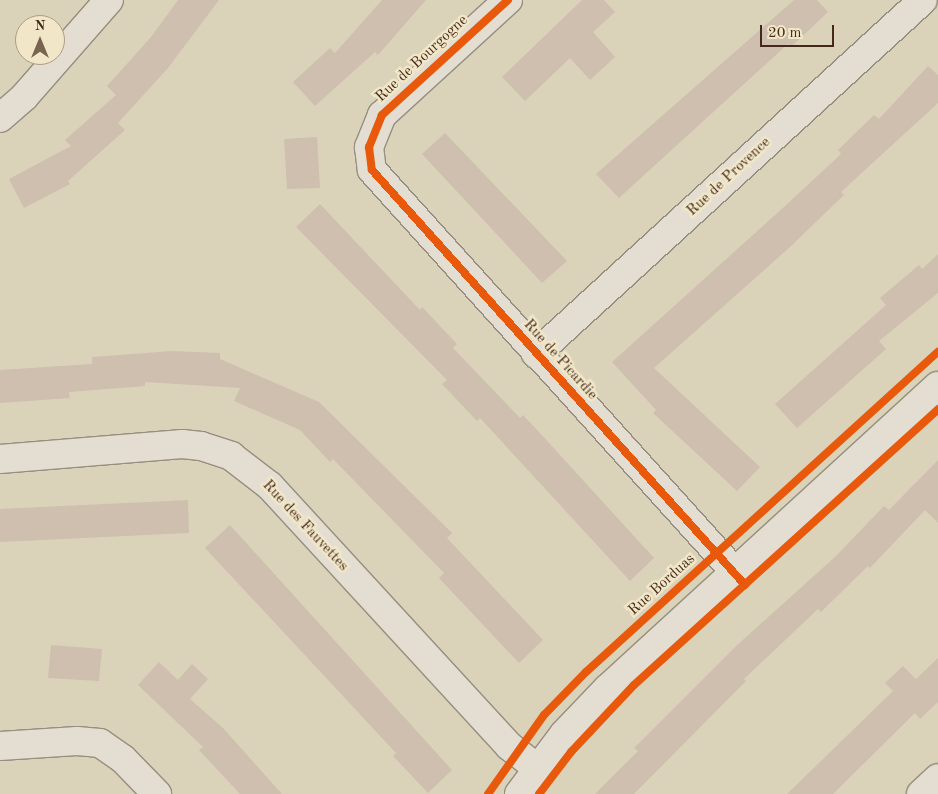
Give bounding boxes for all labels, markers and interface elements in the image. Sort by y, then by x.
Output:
street label: Rue de Bourgogne [372,12,472,106]
north arrow [15,15,65,65]
scale bar [763,15,837,47]
text: N [35,19,45,33]
text: 20 m [768,26,802,41]
street label: Rue de Provence [684,134,774,220]
street label: Rue de Picardie [519,316,601,404]
street label: Rue des Fauvettes [258,477,352,575]
street label: Rue Borduas [625,550,699,620]

